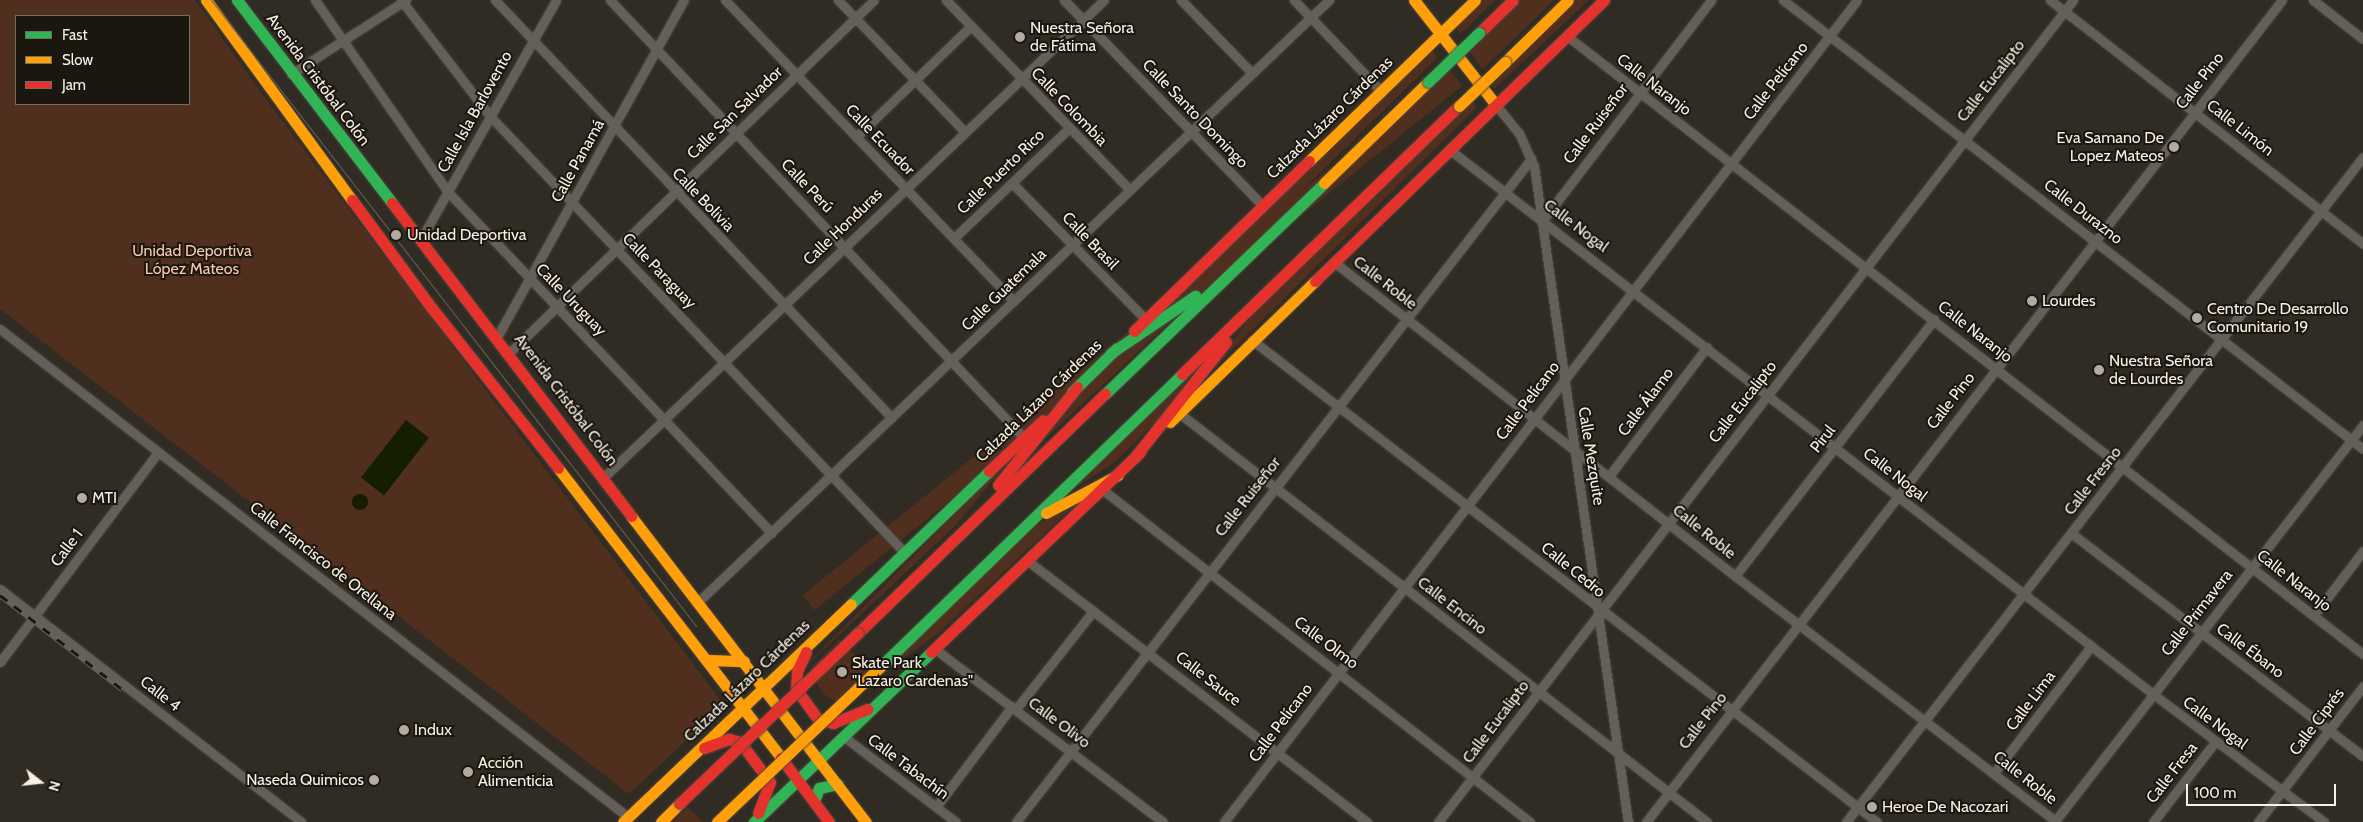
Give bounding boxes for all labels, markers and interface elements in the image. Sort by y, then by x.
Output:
street label: Avenida Cristóbal Colón [262,10,374,150]
legend [15,15,190,105]
place label: Nuestra Señora de Fátima [1030,18,1134,56]
text: Fast [62,26,87,44]
marker: Nuestra Señora de Fátima [1014,31,1026,43]
street label: Calle Eucalipto [1953,36,2029,126]
street label: Calle Pelícano [1740,38,1812,124]
street label: Calle Isla Barlovento [434,48,516,176]
street label: Calle Pino [2172,49,2228,113]
street label: Calle Naranjo [1613,50,1695,120]
text: Slow [62,51,93,69]
street label: Calzada Lázaro Cárdenas [1263,53,1397,183]
street label: Calle Santo Domingo [1138,56,1252,172]
street label: Calle San Salvador [683,63,787,163]
street label: Calle Colombia [1027,64,1111,150]
text: Jam [62,76,86,94]
street label: Calle Ruiseñor [1560,80,1632,168]
street label: Calle Limón [2203,96,2277,160]
street label: Calle Ecuador [841,100,919,180]
street label: Calle Panamá [547,116,609,206]
street label: Calle Puerto Rico [953,125,1049,219]
place label: Eva Samano De Lopez Mateos [2057,128,2164,166]
marker: Eva Samano De Lopez Mateos [2168,141,2180,153]
street label: Calle Perú [777,155,837,217]
street label: Calle Bolivia [668,164,738,236]
street label: Calle Durazno [2040,175,2126,249]
street label: Calle Honduras [800,185,886,269]
street label: Calle Nogal [1540,195,1612,257]
street label: Calle Brasil [1058,208,1122,274]
place label: Unidad Deportiva [407,225,526,245]
marker: Unidad Deportiva [389,228,403,242]
street label: Calle Paraguay [618,229,700,313]
park label: Unidad Deportiva López Mateos [132,241,252,279]
street label: Calle Guatemala [958,245,1050,335]
street label: Calle Roble [1349,252,1421,314]
street label: Calle Uruguay [532,260,610,340]
place label: Lourdes [2042,291,2096,311]
marker: Lourdes [2026,295,2038,307]
street label: Calle Naranjo [1934,297,2016,367]
place label: Centro De Desarrollo Comunitario 19 [2207,299,2349,337]
marker: Centro De Desarrollo Comunitario 19 [2191,312,2203,324]
street label: Avenida Cristóbal Colón [510,330,622,470]
street label: Calzada Lázaro Cárdenas [972,336,1106,466]
place label: Nuestra Señora de Lourdes [2109,351,2213,389]
street label: Calle Eucalipto [1705,357,1781,447]
street label: Calle Pelícano [1492,358,1564,444]
street label: Calle Álamo [1614,364,1678,440]
marker: Nuestra Señora de Lourdes [2093,364,2105,376]
street label: Calle Pino [1923,369,1979,433]
street label: Calle Mezquite [1574,405,1608,507]
street label: Pirul [1806,421,1840,457]
street label: Calle Fresno [2060,443,2126,519]
street label: Calle Nogal [1859,444,1931,506]
street label: Calle Ruiseñor [1211,453,1285,541]
place label: MTI [92,488,117,508]
marker: MTI [76,492,88,504]
street label: Calle Francisco de Orellana [246,498,400,624]
street label: Calle Roble [1669,501,1739,563]
street label: Calle 1 [47,525,87,571]
street label: Calle Cedro [1537,538,1609,602]
street label: Calle Naranjo [2253,546,2335,616]
street label: Calle Primavera [2157,566,2237,660]
street label: Calle Encino [1413,573,1491,639]
street label: Calle Olmo [1290,613,1362,673]
street label: Calzada Lázaro Cárdenas [680,616,814,746]
street label: Calle Ébano [2212,619,2288,683]
street label: Calle Sauce [1172,648,1244,710]
place label: Skate Park "Lazaro Cardenas" [852,653,973,691]
marker: Skate Park "Lazaro Cardenas" [836,666,848,678]
street label: Calle Lima [2002,667,2060,735]
street label: Calle 4 [136,672,184,716]
street label: Calle Eucalipto [1459,677,1533,767]
street label: Calle Pelícano [1245,680,1317,766]
street label: Calle Ciprés [2286,685,2348,759]
street label: Calle Pino [1675,689,1731,753]
street label: Calle Nogal [2179,692,2251,754]
street label: Calle Olivo [1024,693,1094,753]
place label: Indux [414,720,452,740]
marker: Indux [398,724,410,736]
street label: Calle Tabachín [864,730,952,804]
street label: Calle Fresa [2142,739,2202,807]
street label: Calle Roble [1989,747,2061,809]
place label: Acción Alimenticia [478,753,553,791]
north arrow [15,757,65,807]
marker: Acción Alimenticia [462,766,474,778]
place label: Naseda Quimicos [246,770,364,790]
marker: Naseda Quimicos [368,774,380,786]
scale bar [2188,774,2338,806]
text: N [44,779,64,793]
text: 100 m [2194,784,2236,802]
place label: Heroe De Nacozari [1882,797,2008,817]
marker: Heroe De Nacozari [1866,801,1878,813]

